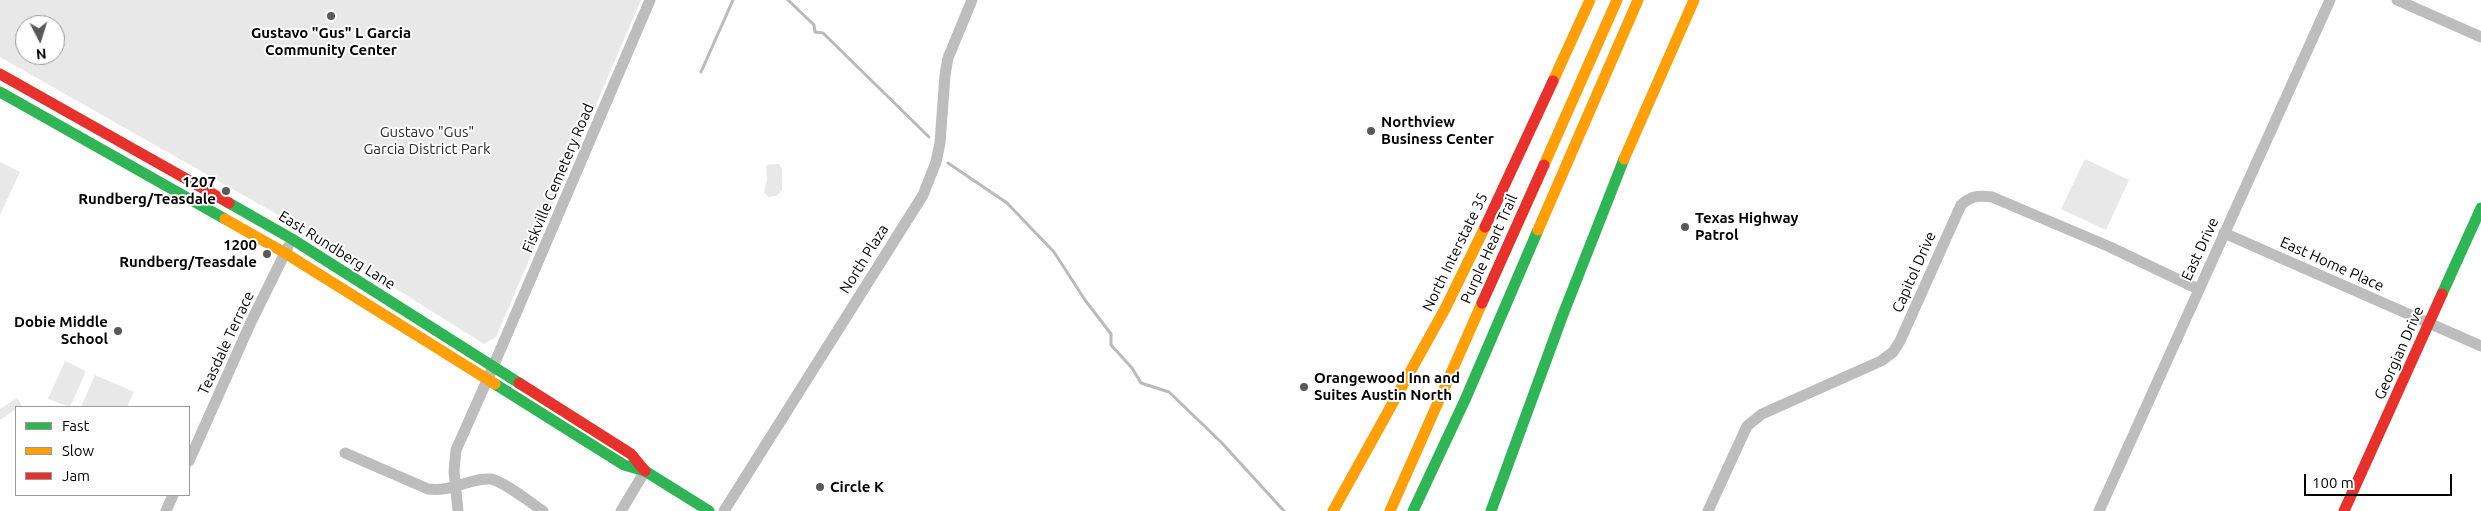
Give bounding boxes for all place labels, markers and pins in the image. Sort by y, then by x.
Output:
marker: Gustavo "Gus" L Garcia Community Center [325,10,337,22]
place label: Gustavo "Gus" L Garcia Community Center [251,24,411,59]
place label: Northview Business Center [1381,113,1494,148]
marker: Northview Business Center [1365,125,1377,137]
place label: 1207 Rundberg/Teasdale [78,173,216,208]
marker: 1207 Rundberg/Teasdale [220,185,232,197]
place label: Texas Highway Patrol [1695,209,1798,244]
marker: Texas Highway Patrol [1679,221,1691,233]
place label: 1200 Rundberg/Teasdale [119,236,257,271]
marker: 1200 Rundberg/Teasdale [261,248,273,260]
place label: Dobie Middle School [14,313,108,348]
marker: Dobie Middle School [112,325,124,337]
place label: Orangewood Inn and Suites Austin North [1314,369,1460,404]
marker: Orangewood Inn and Suites Austin North [1298,381,1310,393]
place label: Circle K [830,478,884,496]
marker: Circle K [814,481,826,493]

